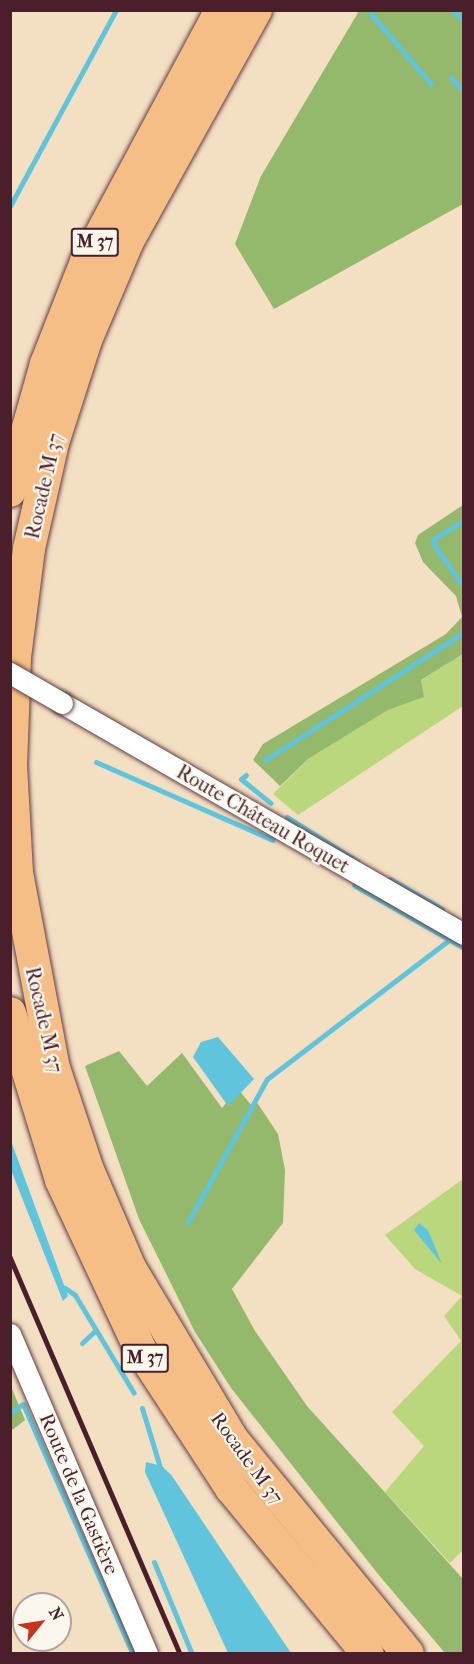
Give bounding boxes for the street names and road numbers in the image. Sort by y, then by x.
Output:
road number: M 37 [70,227,121,257]
street label: Rocade M 37 [20,431,68,541]
street label: Route Château Roquet [172,760,354,878]
street label: Rocade M 37 [20,965,68,1075]
road number: M 37 [120,1343,170,1373]
street label: Rocade M 37 [206,1407,288,1509]
street label: Route de la Gastière [34,1410,124,1578]

